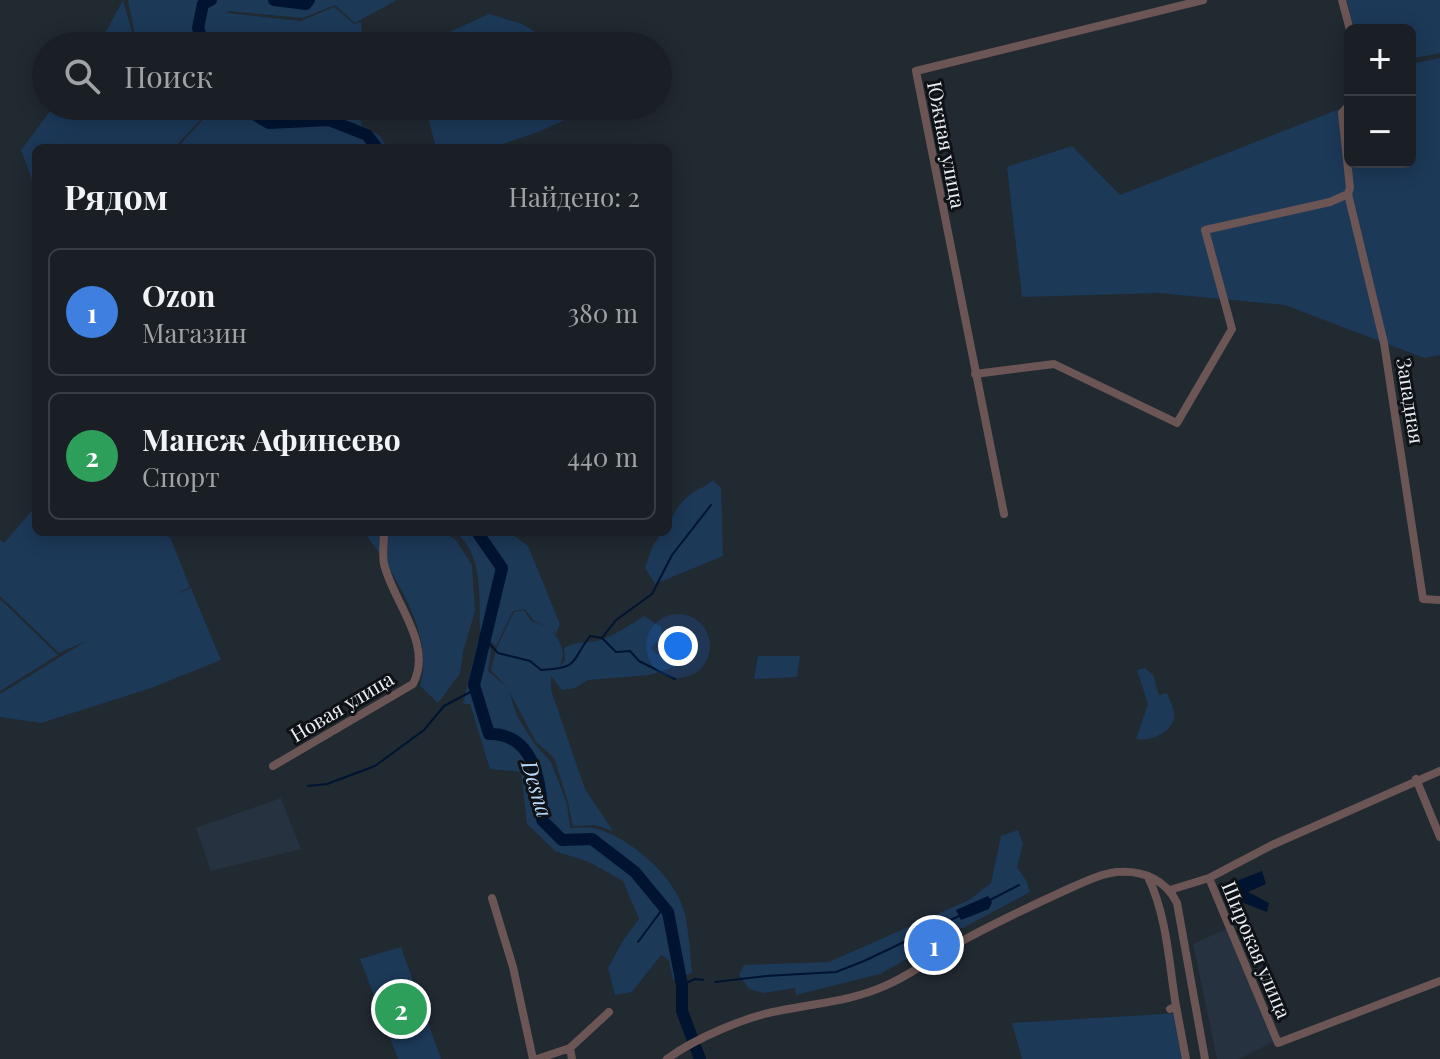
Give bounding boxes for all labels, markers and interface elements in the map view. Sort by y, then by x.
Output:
map controls [1344,24,1416,168]
button: + [1344,24,1416,96]
search box [32,32,672,120]
icon: search [60,54,104,98]
text: Поиск [124,56,213,96]
street label: Южная улица [922,79,973,211]
button: − [1344,96,1416,168]
text: Рядом [64,173,168,219]
text: Найдено: 2 [508,179,640,214]
text: Ozon [142,275,215,315]
text: 1 [87,295,97,330]
text: 380 m [568,295,638,330]
text: Магазин [142,315,247,350]
street label: Западная [1391,356,1432,446]
text: Манеж Афинеево [142,419,401,459]
text: 2 [85,439,99,474]
text: 440 m [567,439,638,474]
text: Спорт [142,459,220,494]
your location [658,626,698,666]
street label: Новая улица [284,664,398,747]
water label: Desna [515,756,561,821]
street label: Широкая улица [1216,877,1298,1022]
pin: 1 [908,915,960,975]
pin: 2 [375,979,427,1039]

